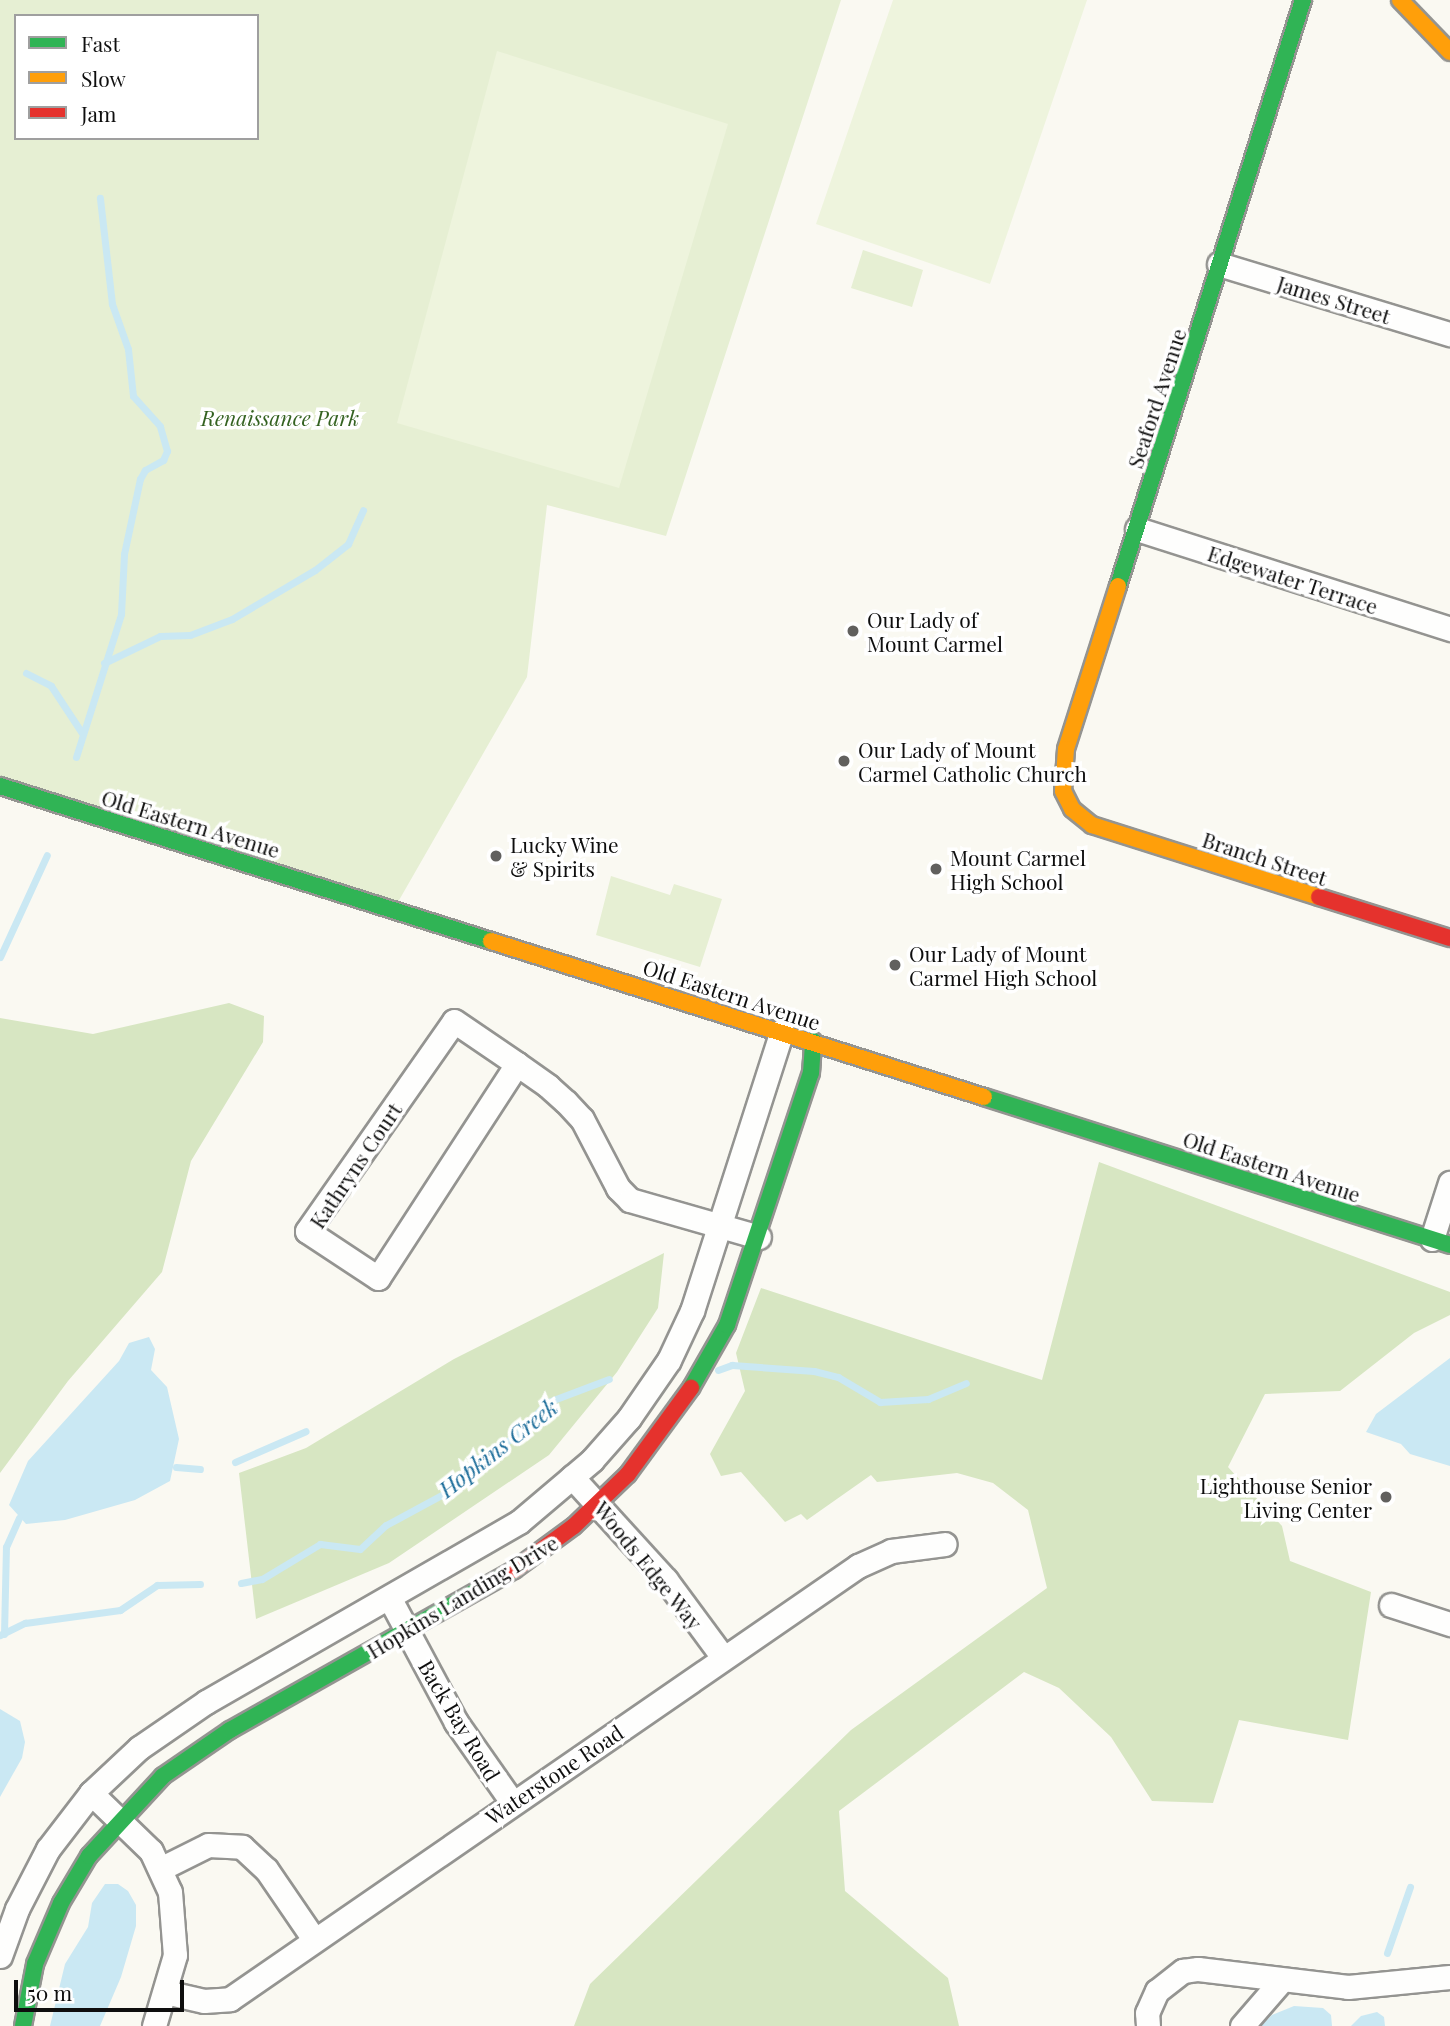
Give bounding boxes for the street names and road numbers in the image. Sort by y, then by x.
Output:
street label: James Street [1274,270,1394,328]
street label: Seaford Avenue [1121,325,1191,471]
street label: Edgewater Terrace [1204,539,1382,619]
street label: Old Eastern Avenue [99,784,283,862]
street label: Branch Street [1200,826,1330,890]
street label: Old Eastern Avenue [640,953,824,1035]
street label: Kathryns Court [304,1097,406,1233]
street label: Old Eastern Avenue [1180,1125,1364,1207]
street label: Woods Edge Way [589,1496,709,1634]
street label: Hopkins Landing Drive [362,1529,562,1663]
street label: Back Bay Road [414,1655,506,1785]
street label: Waterstone Road [481,1719,627,1829]

